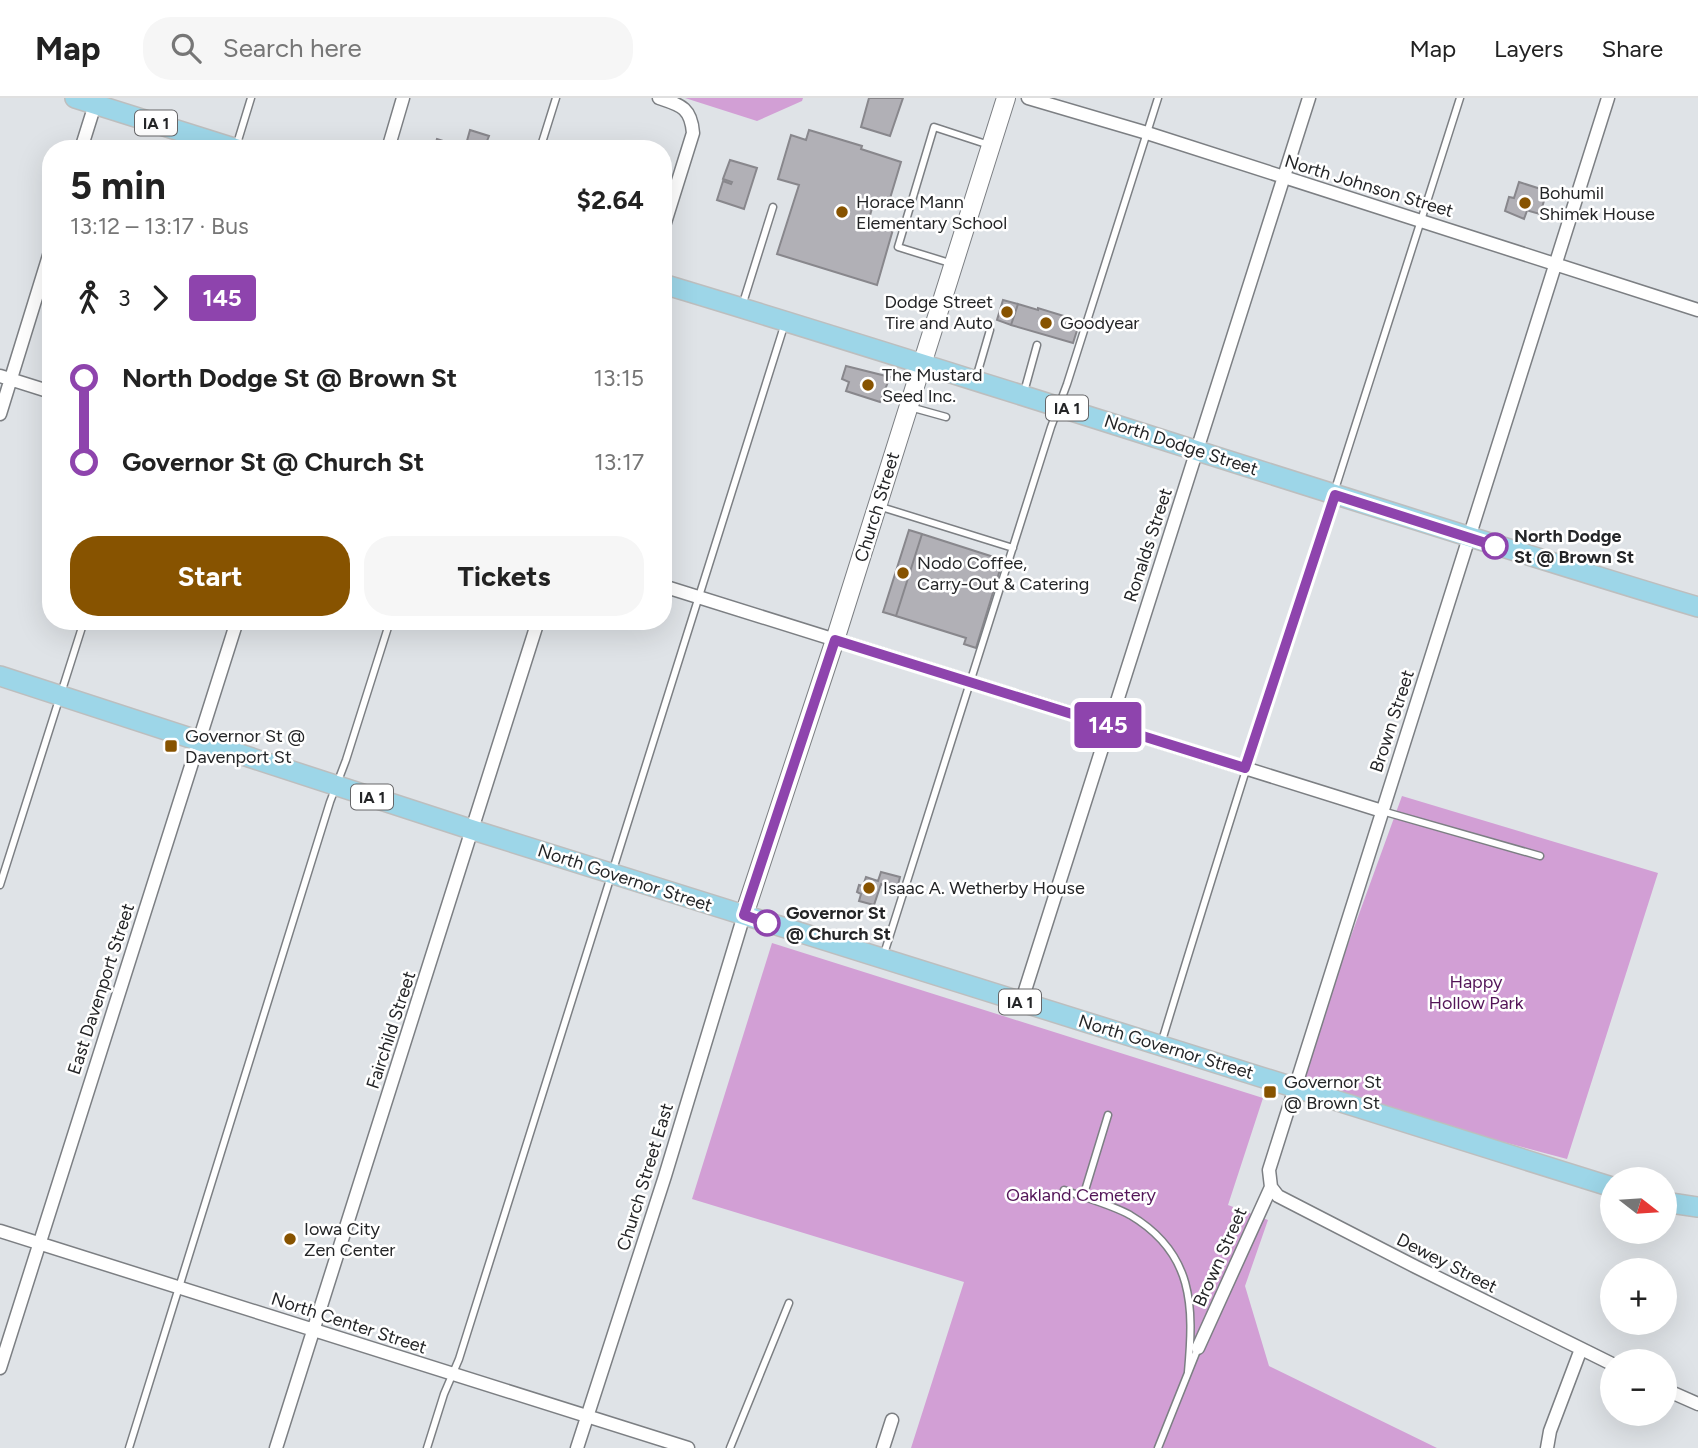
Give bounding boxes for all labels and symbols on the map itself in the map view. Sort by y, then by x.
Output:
road number: IA 1 [135,111,177,136]
street label: North Johnson Street [1282,150,1456,222]
place label: Bohumil Shimek House [1539,182,1655,225]
place label: Horace Mann Elementary School [856,191,1007,234]
marker: Bohumil Shimek House [1517,195,1533,211]
marker: Horace Mann Elementary School [834,204,850,220]
place label: Dodge Street Tire and Auto [884,291,993,334]
marker: Dodge Street Tire and Auto [999,304,1015,320]
place label: Goodyear [1060,312,1139,334]
marker: Goodyear [1038,315,1054,331]
place label: The Mustard Seed Inc. [882,364,982,407]
marker: The Mustard Seed Inc. [860,377,876,393]
road number: IA 1 [1046,396,1088,420]
street label: North Dodge Street [1101,410,1261,480]
street label: Church Street [850,449,904,565]
street label: Ronalds Street [1119,485,1177,605]
place label: North Dodge St @ Brown St [1514,525,1634,568]
marker: North Dodge St @ Brown St [1482,533,1508,559]
place label: Nodo Coffee, Carry-Out & Catering [917,552,1089,595]
marker: Nodo Coffee, Carry-Out & Catering [895,565,911,581]
street label: Brown Street [1365,667,1419,775]
line badge: 145 [1068,702,1148,748]
place label: Governor St @ Davenport St [185,725,305,768]
marker: Governor St @ Davenport St [163,738,179,754]
road number: IA 1 [351,784,393,810]
street label: North Governor Street [535,839,715,917]
place label: Isaac A. Wetherby House [883,877,1085,899]
marker: Isaac A. Wetherby House [861,880,877,896]
street label: East Davenport Street [63,900,139,1077]
place label: Governor St @ Church St [786,902,891,945]
marker: Governor St @ Church St [754,910,780,936]
street label: Fairchild Street [362,968,420,1092]
park label: Happy Hollow Park [1429,971,1524,1014]
road number: IA 1 [999,989,1041,1014]
street label: North Governor Street [1076,1010,1256,1084]
place label: Governor St @ Brown St [1284,1071,1382,1114]
marker: Governor St @ Brown St [1262,1084,1278,1100]
street label: Church Street East [612,1100,678,1254]
north arrow [1600,1167,1676,1244]
park label: Oakland Cemetery [1006,1184,1157,1206]
street label: Brown Street [1188,1204,1252,1310]
place label: Iowa City Zen Center [304,1218,395,1261]
street label: Dewey Street [1393,1228,1501,1298]
marker: Iowa City Zen Center [282,1231,298,1247]
street label: North Center Street [269,1287,430,1359]

